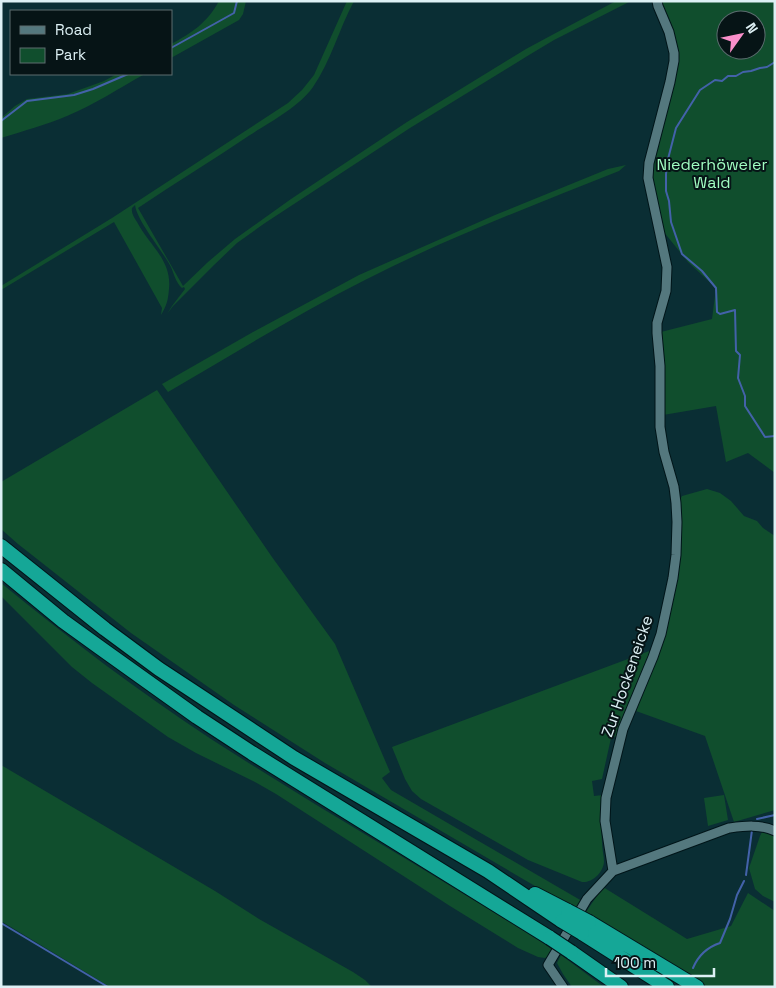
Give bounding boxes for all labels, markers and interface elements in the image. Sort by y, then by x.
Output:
legend [10,10,172,75]
north arrow [716,10,766,60]
text: N [742,19,762,37]
text: Road [55,20,92,39]
text: Park [55,45,86,64]
park label: Niederhöweler Wald [657,154,767,193]
street label: Zur Hockeneicke [596,612,658,740]
scale bar [606,946,714,978]
text: 100 m [614,953,656,972]

